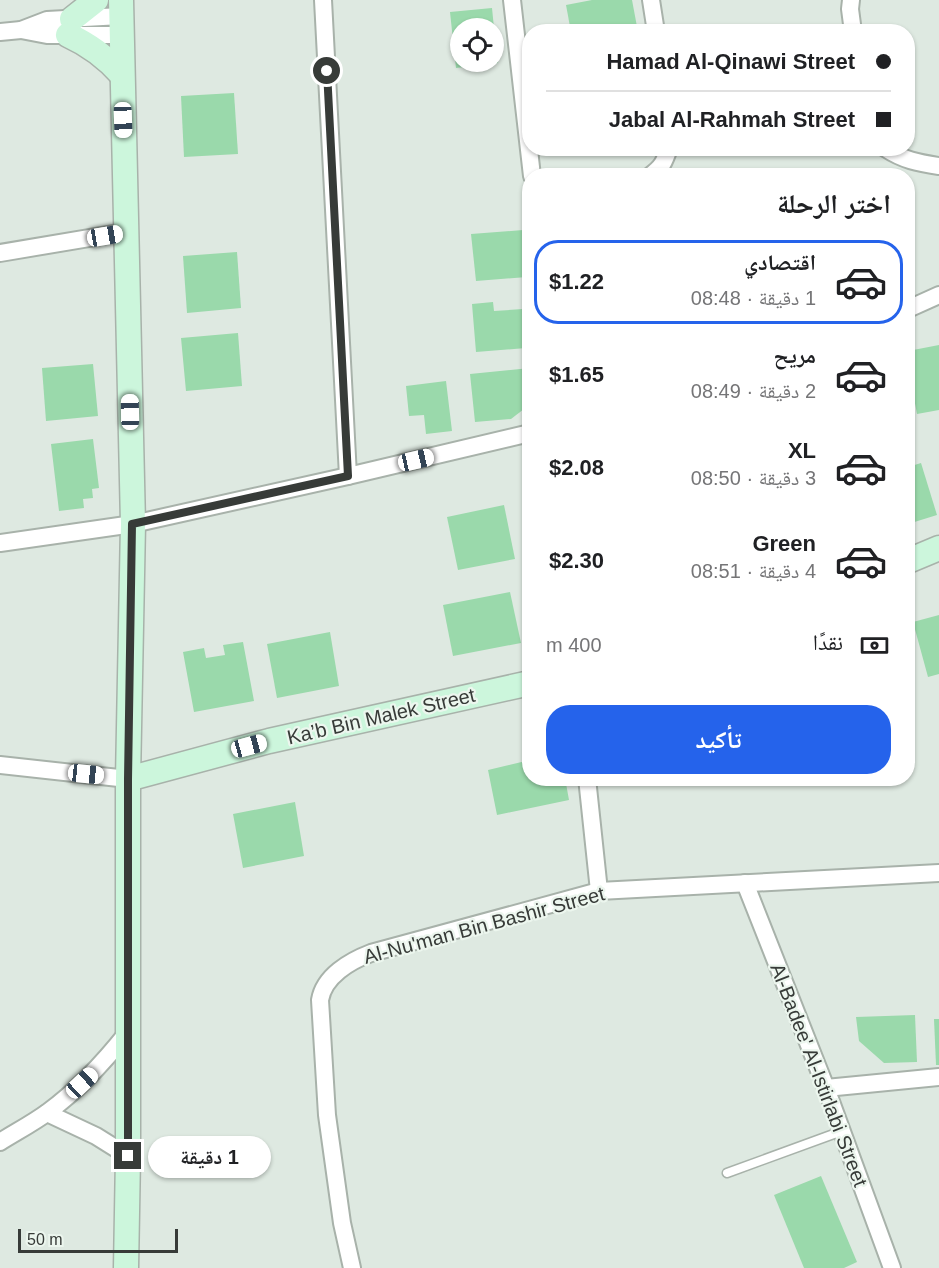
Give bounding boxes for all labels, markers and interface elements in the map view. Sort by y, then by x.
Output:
map controls [450,18,504,72]
button: locate [450,18,504,72]
text: Hamad Al-Qinawi Street [606,49,855,74]
route start [313,57,340,84]
car [113,102,133,138]
text: Jabal Al-Rahmah Street [609,107,855,132]
text: اختر الرحلة [777,189,891,219]
car [86,224,124,248]
text: اقتصادي [744,250,816,275]
icon: car [834,255,888,309]
text: $1.22 [549,269,604,294]
text: 1 دقيقة · 08:48 [691,287,816,309]
text: مريح [773,343,816,368]
icon: car [834,348,888,402]
text: $1.65 [549,362,604,387]
text: 2 دقيقة · 08:49 [691,380,816,402]
car [121,394,139,430]
text: XL [788,438,816,463]
icon: car [834,441,888,495]
car [396,447,436,473]
text: $2.08 [549,455,604,480]
text: 3 دقيقة · 08:50 [691,467,816,489]
text: Green [752,531,816,556]
icon: car [834,534,888,588]
text: $2.30 [549,548,604,573]
text: 4 دقيقة · 08:51 [691,560,816,582]
icon: cash [858,629,891,662]
text: نقدًا [813,630,843,655]
text: 400 m [546,634,602,656]
street label: Ka’b Bin Malek Street [285,684,478,748]
button: تأكيد [546,705,891,774]
car [229,733,269,759]
car [67,763,105,785]
street label: Al-Nu'man Bin Bashir Street [361,882,607,968]
street label: Al-Badee' Al-Istirlabi Street [766,960,872,1190]
car [63,1064,101,1102]
callout: 1 دقيقة [149,1135,272,1177]
route end [114,1142,141,1169]
text: 1 دقيقة [180,1146,239,1168]
scale bar [18,1226,178,1254]
text: 50 m [27,1231,63,1248]

